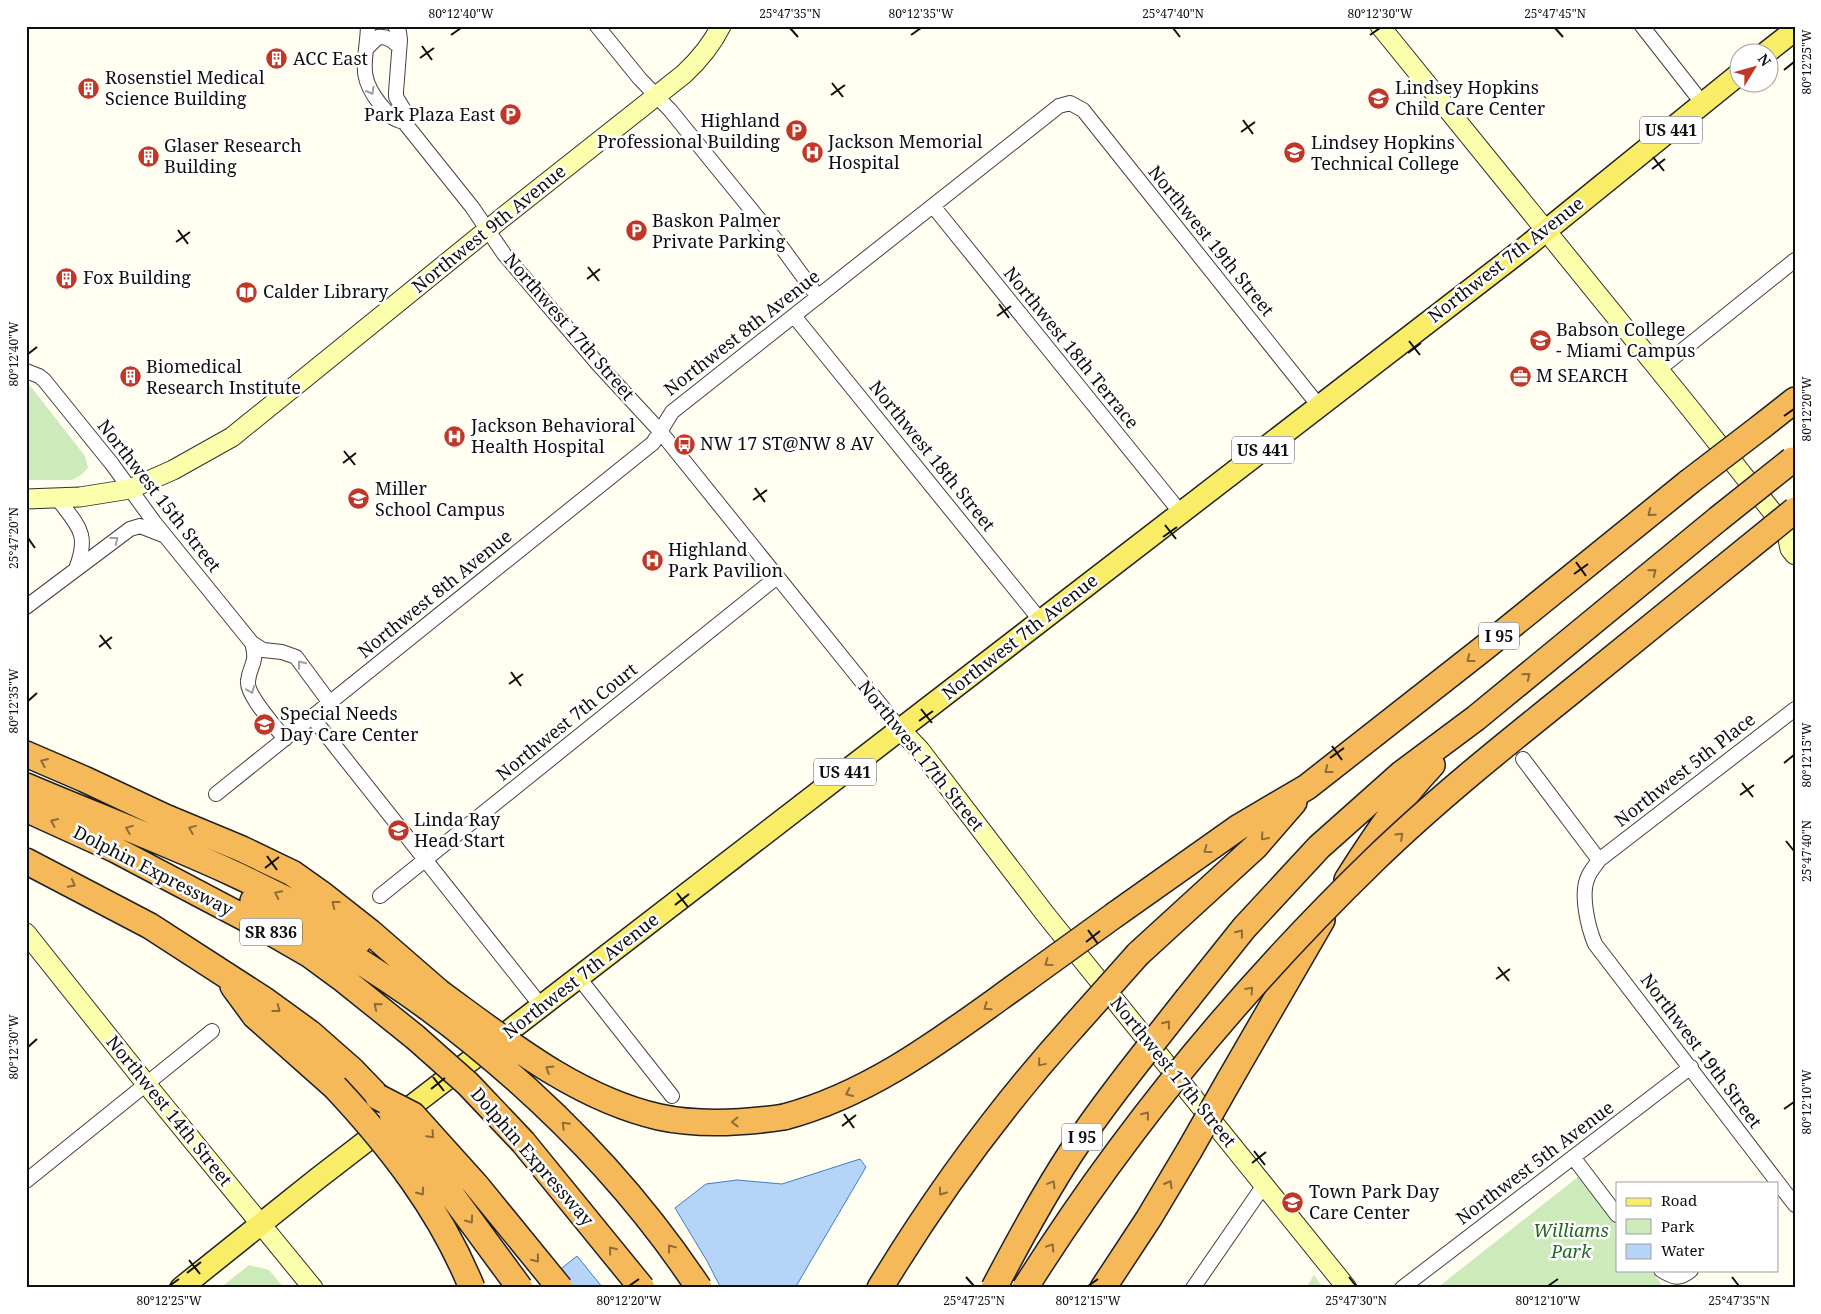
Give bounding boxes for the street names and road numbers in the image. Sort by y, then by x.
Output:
road number: US 441 [1640,116,1702,144]
street label: Northwest 9th Avenue [406,159,570,298]
street label: Northwest 19th Street [1143,160,1280,321]
street label: Northwest 7th Avenue [1423,191,1588,328]
street label: Northwest 17th Street [499,248,640,405]
street label: Northwest 18th Terrace [999,261,1145,433]
street label: Northwest 8th Avenue [659,264,824,401]
street label: Northwest 18th Street [864,375,1001,536]
street label: Northwest 15th Street [93,414,227,577]
road number: US 441 [1232,436,1294,464]
street label: Northwest 8th Avenue [352,524,516,663]
street label: Northwest 7th Avenue [937,568,1102,705]
road number: I 95 [1479,622,1519,650]
street label: Northwest 7th Court [491,657,642,786]
street label: Northwest 17th Street [853,675,990,836]
street label: Northwest 5th Place [1609,707,1760,832]
road number: US 441 [814,759,876,786]
street label: Dolphin Expressway [70,819,238,921]
street label: Northwest 7th Avenue [498,907,663,1044]
road number: SR 836 [240,919,302,946]
street label: Northwest 19th Street [1636,968,1768,1132]
street label: Northwest 17th Street [1105,991,1242,1152]
street label: Northwest 14th Street [101,1030,238,1191]
street label: Dolphin Expressway [466,1082,600,1231]
street label: Northwest 5th Avenue [1451,1095,1618,1229]
road number: I 95 [1062,1124,1102,1150]

